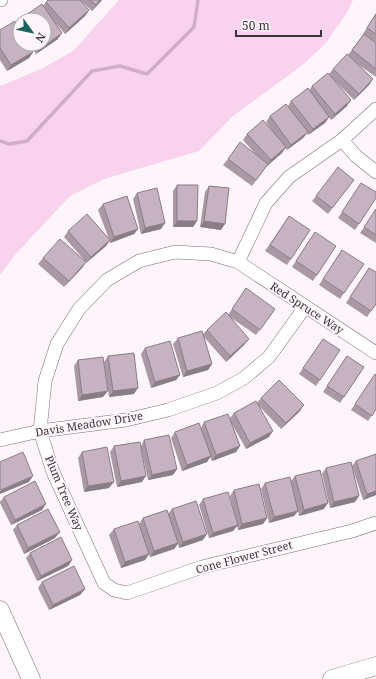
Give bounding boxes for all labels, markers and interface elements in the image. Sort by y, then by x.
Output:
north arrow [12,12,52,52]
scale bar [236,12,321,38]
text: 50 m [242,17,270,34]
text: N [32,30,49,46]
street label: Red Spruce Way [268,278,348,337]
street label: Davis Meadow Drive [34,408,144,439]
street label: Plum Tree Way [42,453,87,533]
street label: Cone Flower Street [194,536,294,577]

